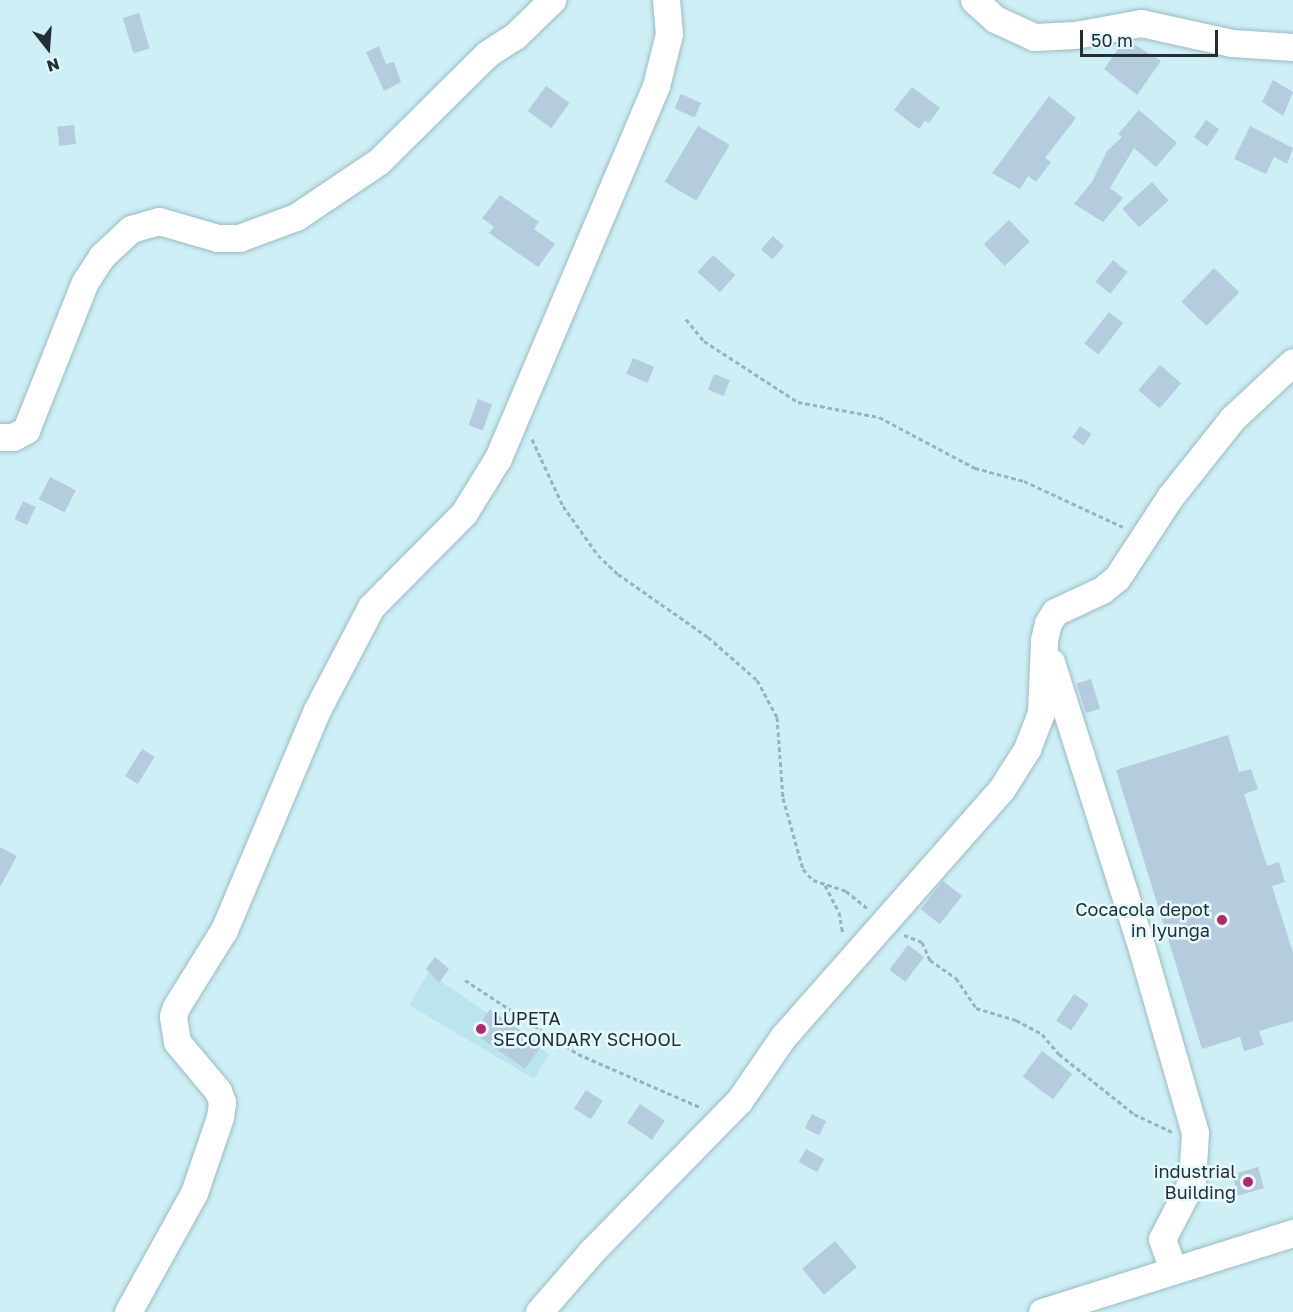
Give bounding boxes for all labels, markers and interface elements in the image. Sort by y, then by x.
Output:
north arrow [18,18,78,78]
scale bar [1083,18,1221,56]
text: 50 m [1091,29,1133,51]
text: N [45,54,62,77]
place label: Cocacola depot in Iyunga [1075,899,1210,942]
marker: Cocacola depot in Iyunga [1215,913,1229,927]
place label: LUPETA SECONDARY SCHOOL [493,1008,681,1050]
marker: LUPETA SECONDARY SCHOOL [474,1022,488,1036]
place label: industrial Building [1154,1161,1236,1204]
marker: industrial Building [1241,1175,1255,1189]

